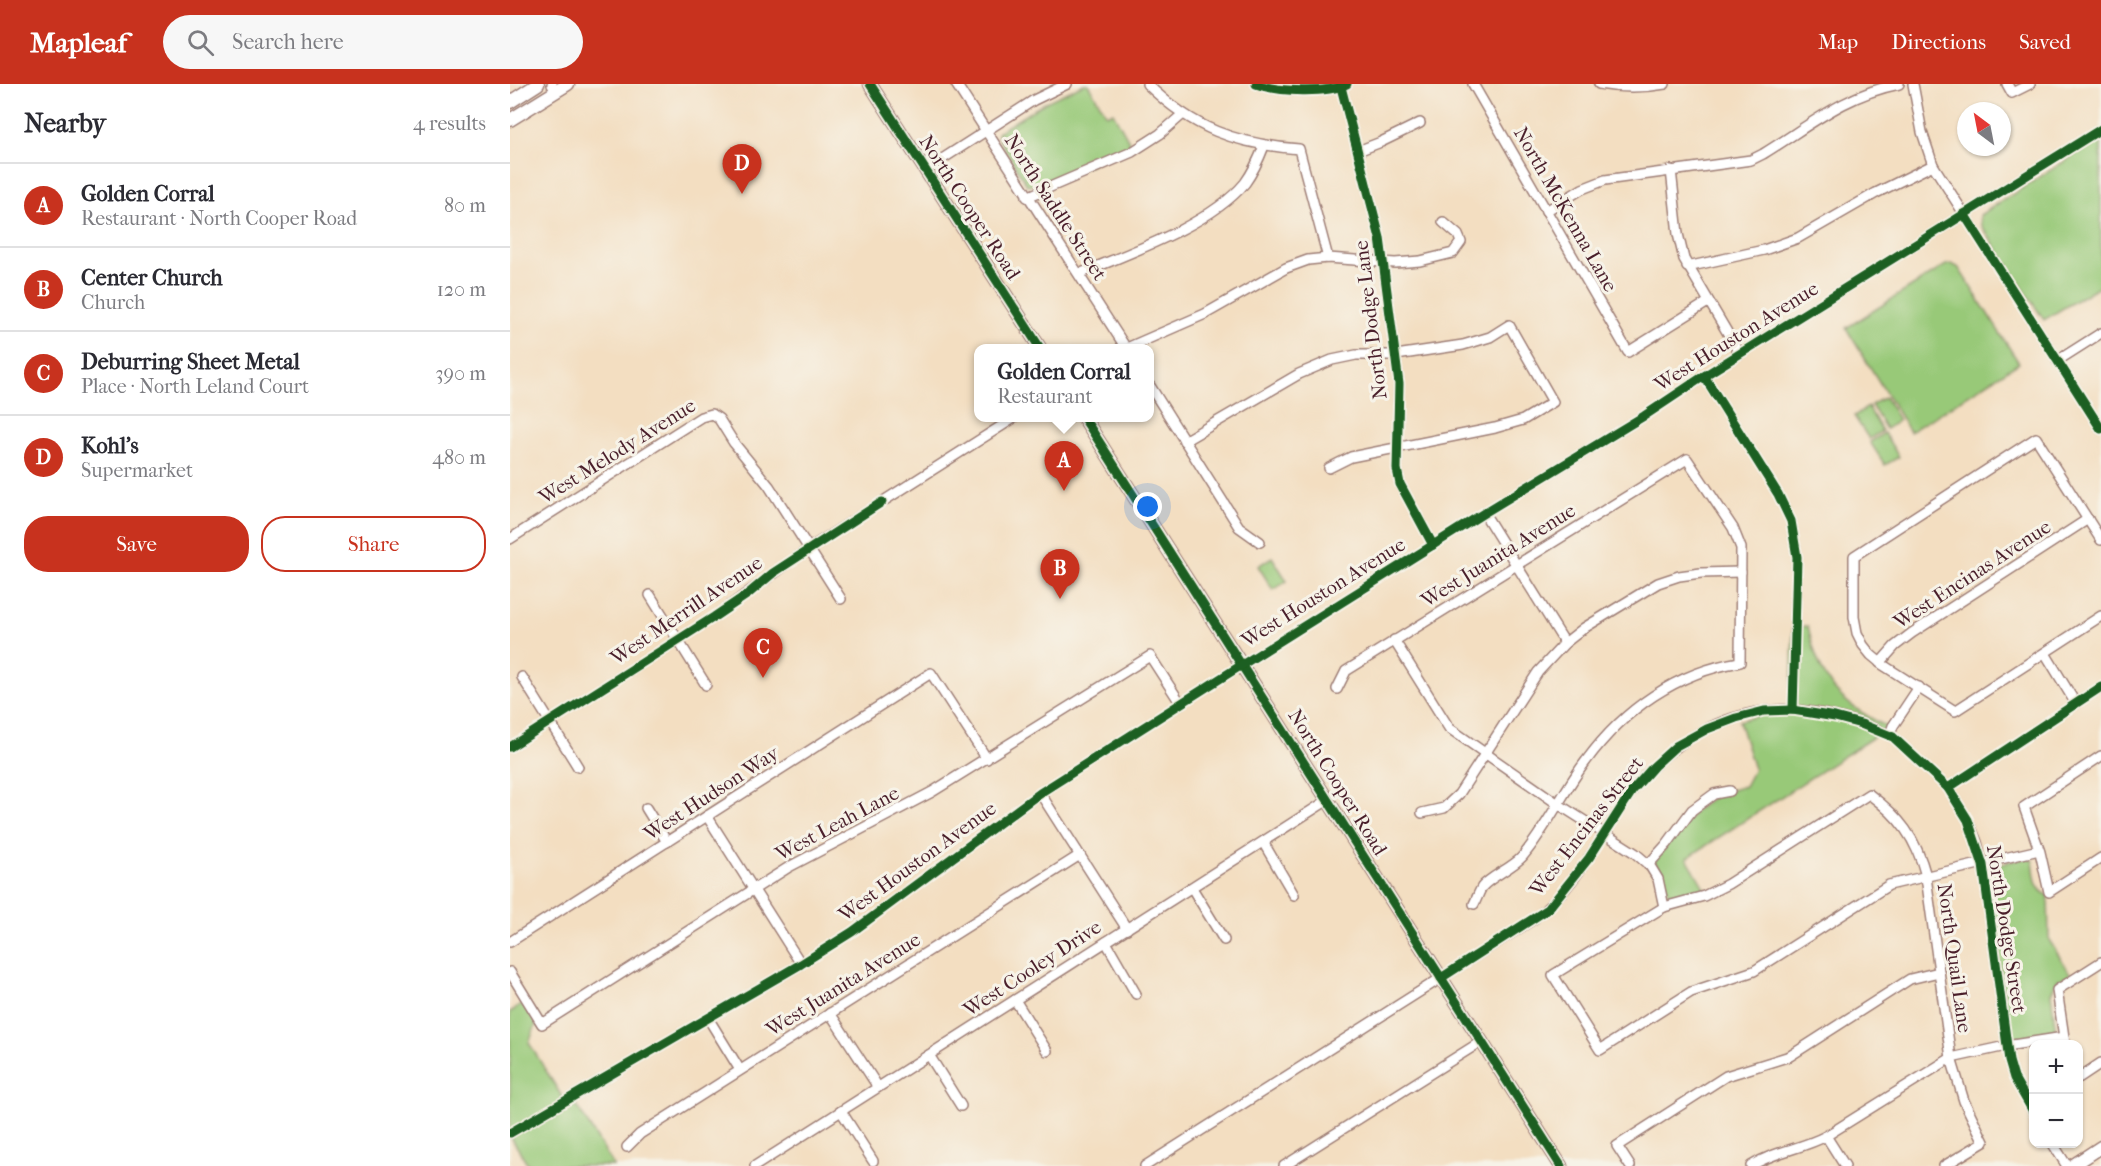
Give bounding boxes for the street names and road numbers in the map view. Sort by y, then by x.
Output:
street label: North McKenna Lane [1509,123,1622,296]
street label: North Saddle Street [1000,130,1111,285]
street label: North Cooper Road [914,131,1026,285]
street label: North Dodge Lane [1349,239,1392,401]
street label: West Houston Avenue [1649,277,1823,397]
street label: West Melody Avenue [534,394,700,510]
street label: West Juanita Avenue [1416,499,1580,613]
street label: West Encinas Avenue [1889,515,2055,634]
street label: West Houston Avenue [1236,533,1410,653]
street label: West Merrill Avenue [605,551,766,670]
street label: North Cooper Road [1283,705,1392,860]
street label: West Hudson Way [639,741,784,846]
street label: West Encinas Street [1524,752,1648,901]
street label: West Leah Lane [771,781,903,866]
street label: West Houston Avenue [833,797,1001,927]
street label: North Dodge Street [1982,843,2031,1015]
street label: North Quail Lane [1933,882,1976,1034]
street label: West Cooley Drive [958,915,1105,1022]
street label: West Juanita Avenue [761,928,925,1042]

